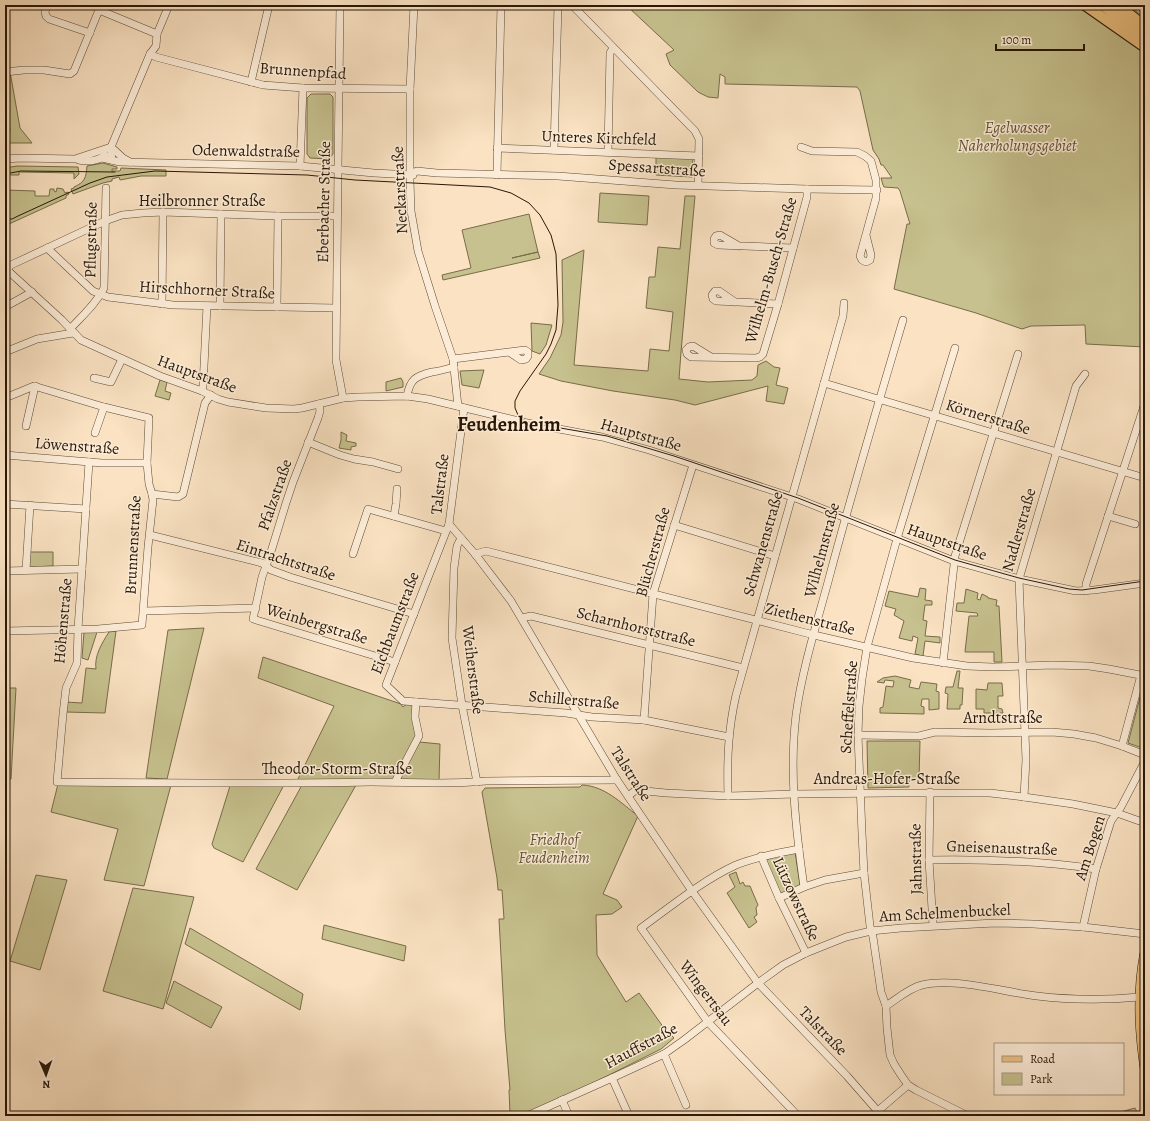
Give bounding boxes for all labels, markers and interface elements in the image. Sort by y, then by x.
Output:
scale bar [996,26,1084,52]
text: 100 m [1002,32,1031,48]
street label: Brunnenpfad [259,57,348,85]
park label: Egelwasser Naherholungsgebiet [958,117,1078,157]
street label: Unteres Kirchfeld [541,125,657,151]
street label: Odenwaldstraße [192,139,300,163]
street label: Eberbacher Straße [312,141,336,263]
street label: Neckarstraße [387,145,413,235]
street label: Spessartstraße [608,154,706,182]
street label: Heilbronner Straße [138,190,266,212]
street label: Wilhelm-Busch-Straße [739,194,802,347]
street label: Pflugstraße [79,202,103,278]
street label: Hirschhorner Straße [139,275,275,305]
street label: Hauptstraße [154,349,240,399]
street label: Körnerstraße [943,394,1033,440]
district label: Feudenheim [457,411,561,438]
street label: Hauptstraße [598,413,684,457]
street label: Löwenstraße [34,432,120,460]
street label: Talstraße [425,452,455,516]
street label: Pfalzstraße [252,456,298,534]
street label: Nadlerstraße [997,486,1041,574]
street label: Schwanenstraße [738,489,788,599]
street label: Brunnenstraße [119,495,147,595]
street label: Wilhelmstraße [799,500,845,601]
street label: Blücherstraße [630,504,676,600]
street label: Hauptstraße [904,518,990,566]
street label: Eintrachtstraße [233,534,339,586]
street label: Eichbaumstraße [365,569,425,677]
street label: Höhenstraße [48,577,78,665]
street label: Ziethenstraße [763,597,857,641]
street label: Weinbergstraße [262,598,371,650]
street label: Scharnhorststraße [574,602,698,652]
street label: Weiherstraße [457,623,489,716]
street label: Scheffelstraße [835,660,863,754]
street label: Schillerstraße [528,685,620,715]
street label: Arndtstraße [962,707,1043,729]
street label: Talstraße [605,742,657,806]
street label: Theodor-Storm-Straße [262,758,412,780]
street label: Andreas-Hofer-Straße [813,768,960,790]
street label: Am Bogen [1069,813,1111,884]
street label: Jahnstraße [904,823,928,895]
park label: Friedhof Feudenheim [518,829,590,869]
street label: Gneisenaustraße [946,835,1058,861]
street label: Lützowstraße [767,853,825,945]
street label: Am Schelmenbuckel [878,899,1011,927]
street label: Wingertsau [674,955,738,1031]
street label: Talstraße [794,1001,852,1061]
street label: Hauffstraße [601,1018,681,1074]
legend [994,1043,1124,1095]
text: Road [1030,1051,1056,1067]
north arrow [26,1055,66,1095]
text: Park [1030,1071,1053,1087]
text: N [42,1077,51,1092]

